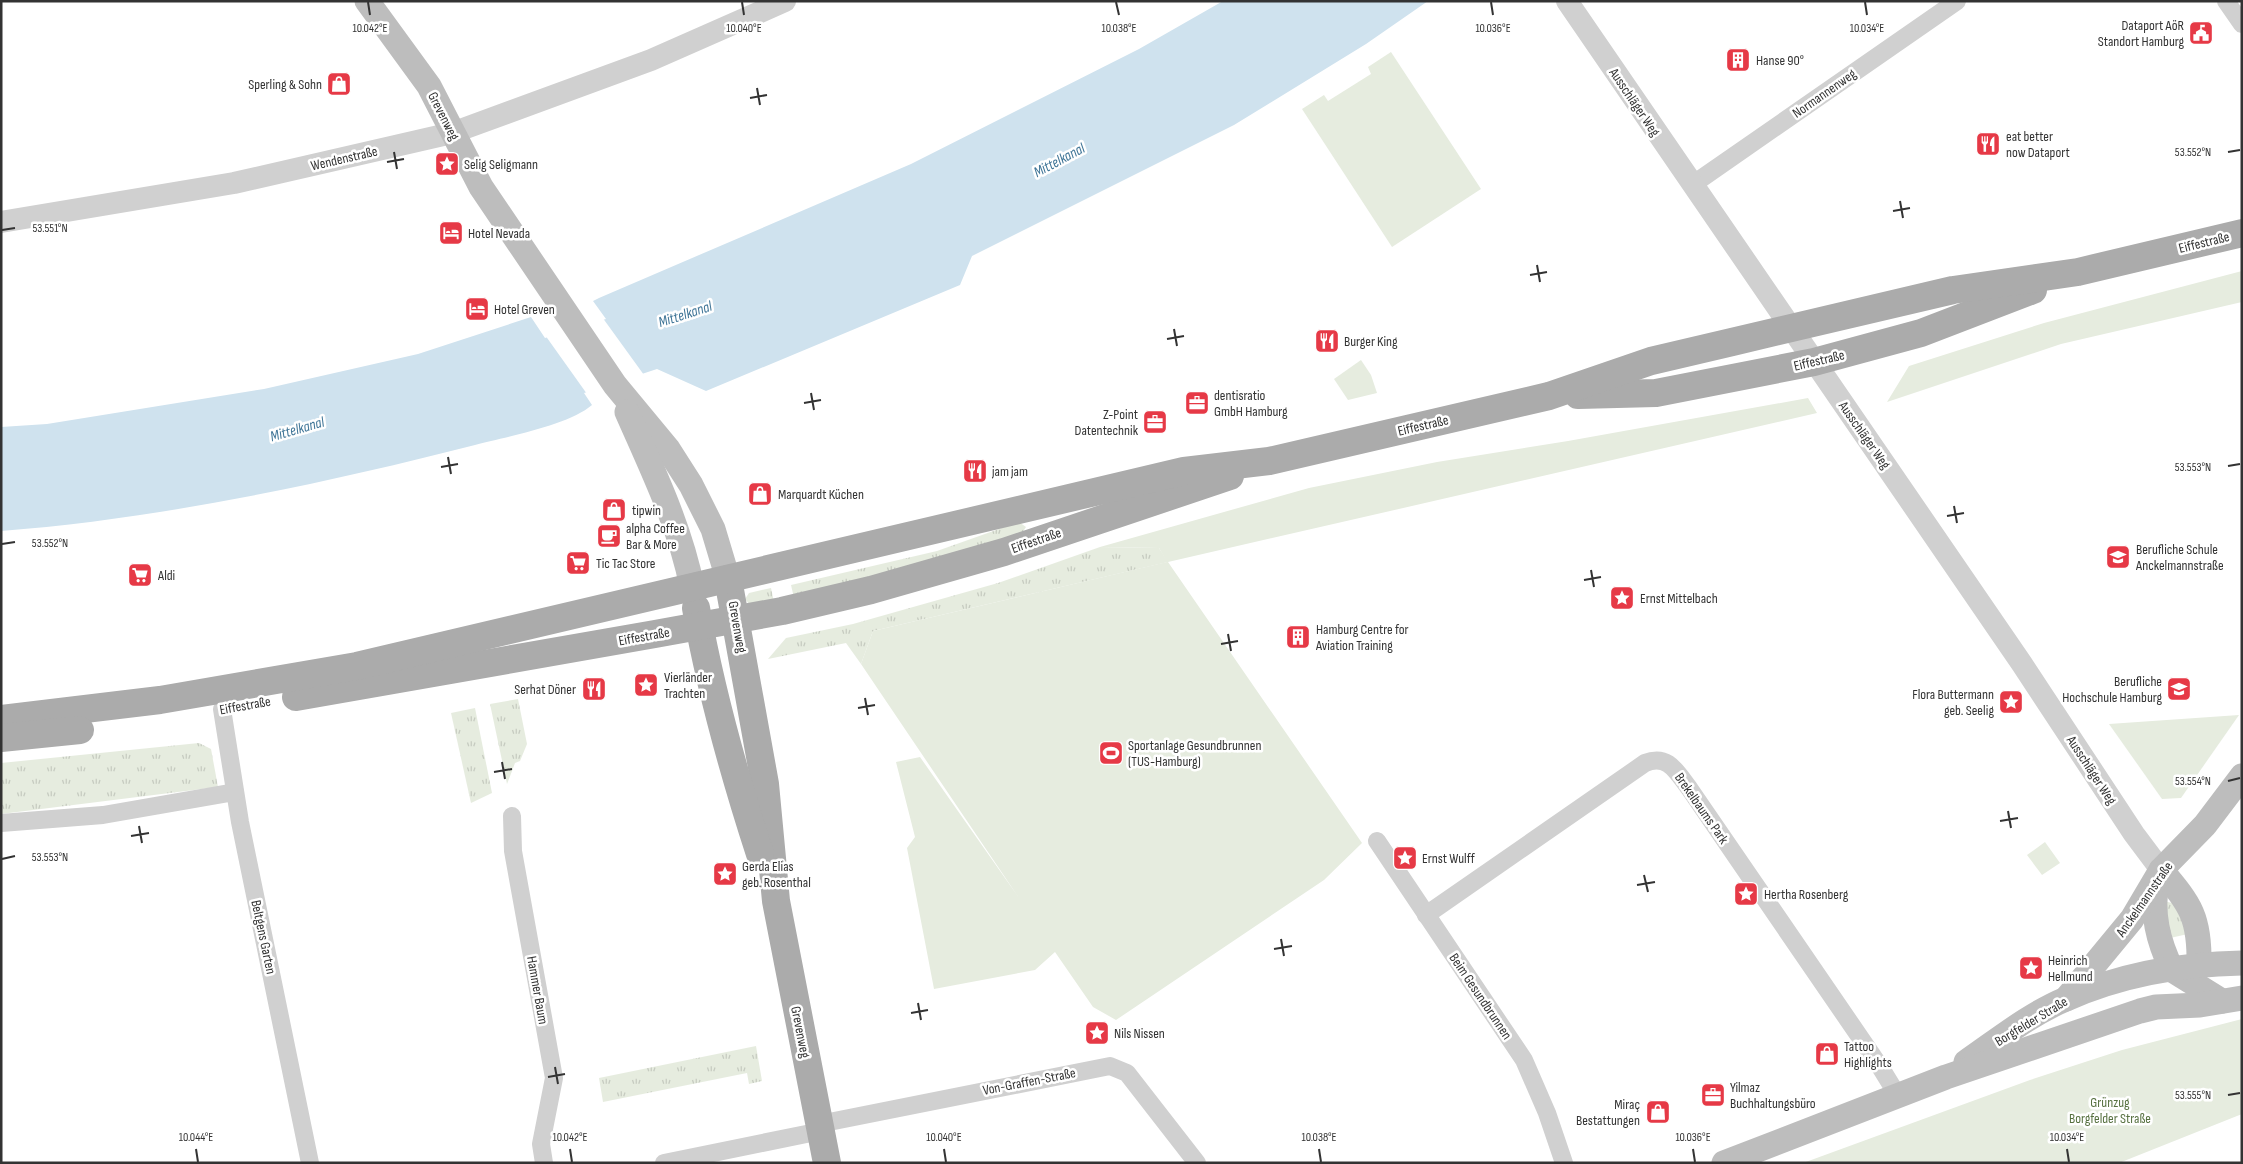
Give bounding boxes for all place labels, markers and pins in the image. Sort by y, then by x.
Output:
place label: Dataport AöR Standort Hamburg [2098,17,2185,50]
public building icon: Dataport AöR Standort Hamburg [2188,20,2214,46]
building icon: Hanse 90° [1725,47,1751,73]
place label: Hanse 90° [1756,52,1804,69]
shop icon: Sperling & Sohn [326,71,352,97]
place label: Sperling & Sohn [248,76,322,93]
place label: eat better now Dataport [2006,128,2070,161]
restaurant icon: eat better now Dataport [1975,131,2001,157]
place icon: Selig Seligmann [434,151,460,177]
place label: Selig Seligmann [464,156,538,173]
hotel icon: Hotel Nevada [438,220,464,246]
place label: Hotel Nevada [468,225,530,242]
hotel icon: Hotel Greven [464,296,490,322]
place label: Hotel Greven [494,301,555,318]
restaurant icon: Burger King [1314,328,1340,354]
place label: Burger King [1344,333,1398,350]
place label: dentisratio GmbH Hamburg [1214,387,1288,420]
office icon: dentisratio GmbH Hamburg [1184,390,1210,416]
place label: Z-Point Datentechnik [1075,406,1139,439]
office icon: Z-Point Datentechnik [1142,409,1168,435]
restaurant icon: jam jam [962,458,988,484]
place label: jam jam [991,463,1028,480]
shop icon: Marquardt Küchen [747,481,773,507]
place label: Marquardt Küchen [778,486,864,503]
shop icon: tipwin [601,497,627,523]
place label: tipwin [632,502,661,519]
place label: alpha Coffee Bar & More [626,520,685,553]
cafe icon: alpha Coffee Bar & More [596,523,622,549]
place label: Berufliche Schule Anckelmannstraße [2135,541,2224,574]
school or university icon: Berufliche Schule Anckelmannstraße [2105,544,2131,570]
supermarket icon: Tic Tac Store [565,550,591,576]
place label: Tic Tac Store [596,555,655,572]
supermarket icon: Aldi [127,562,153,588]
place label: Aldi [157,567,175,584]
place icon: Ernst Mittelbach [1609,585,1635,611]
place label: Ernst Mittelbach [1640,590,1718,607]
place label: Hamburg Centre for Aviation Training [1315,621,1408,654]
building icon: Hamburg Centre for Aviation Training [1285,624,1311,650]
place label: Vierländer Trachten [664,669,712,702]
place icon: Vierländer Trachten [633,672,659,698]
place label: Berufliche Hochschule Hamburg [2062,673,2162,706]
restaurant icon: Serhat Döner [581,676,607,702]
school or university icon: Berufliche Hochschule Hamburg [2166,676,2192,702]
place label: Serhat Döner [514,681,576,698]
place label: Flora Buttermann geb. Seelig [1912,686,1994,719]
place icon: Flora Buttermann geb. Seelig [1998,689,2024,715]
place label: Sportanlage Gesundbrunnen (TUS-Hamburg) [1128,737,1261,770]
sports icon: Sportanlage Gesundbrunnen (TUS-Hamburg) [1098,740,1124,766]
place icon: Ernst Wulff [1392,845,1418,871]
place label: Ernst Wulff [1422,850,1476,867]
place label: Gerda Elias geb. Rosenthal [742,858,811,891]
place icon: Gerda Elias geb. Rosenthal [712,861,738,887]
place icon: Hertha Rosenberg [1733,881,1759,907]
place label: Hertha Rosenberg [1764,886,1849,903]
place label: Heinrich Hellmund [2048,952,2093,985]
place icon: Heinrich Hellmund [2018,955,2044,981]
place icon: Nils Nissen [1084,1020,1110,1046]
place label: Nils Nissen [1114,1025,1165,1042]
place label: Tattoo Highlights [1844,1038,1892,1071]
shop icon: Tattoo Highlights [1814,1041,1840,1067]
place label: Yilmaz Buchhaltungsbüro [1730,1079,1816,1112]
office icon: Yilmaz Buchhaltungsbüro [1700,1082,1726,1108]
place label: Miraç Bestattungen [1576,1096,1640,1129]
shop icon: Miraç Bestattungen [1645,1099,1671,1125]

